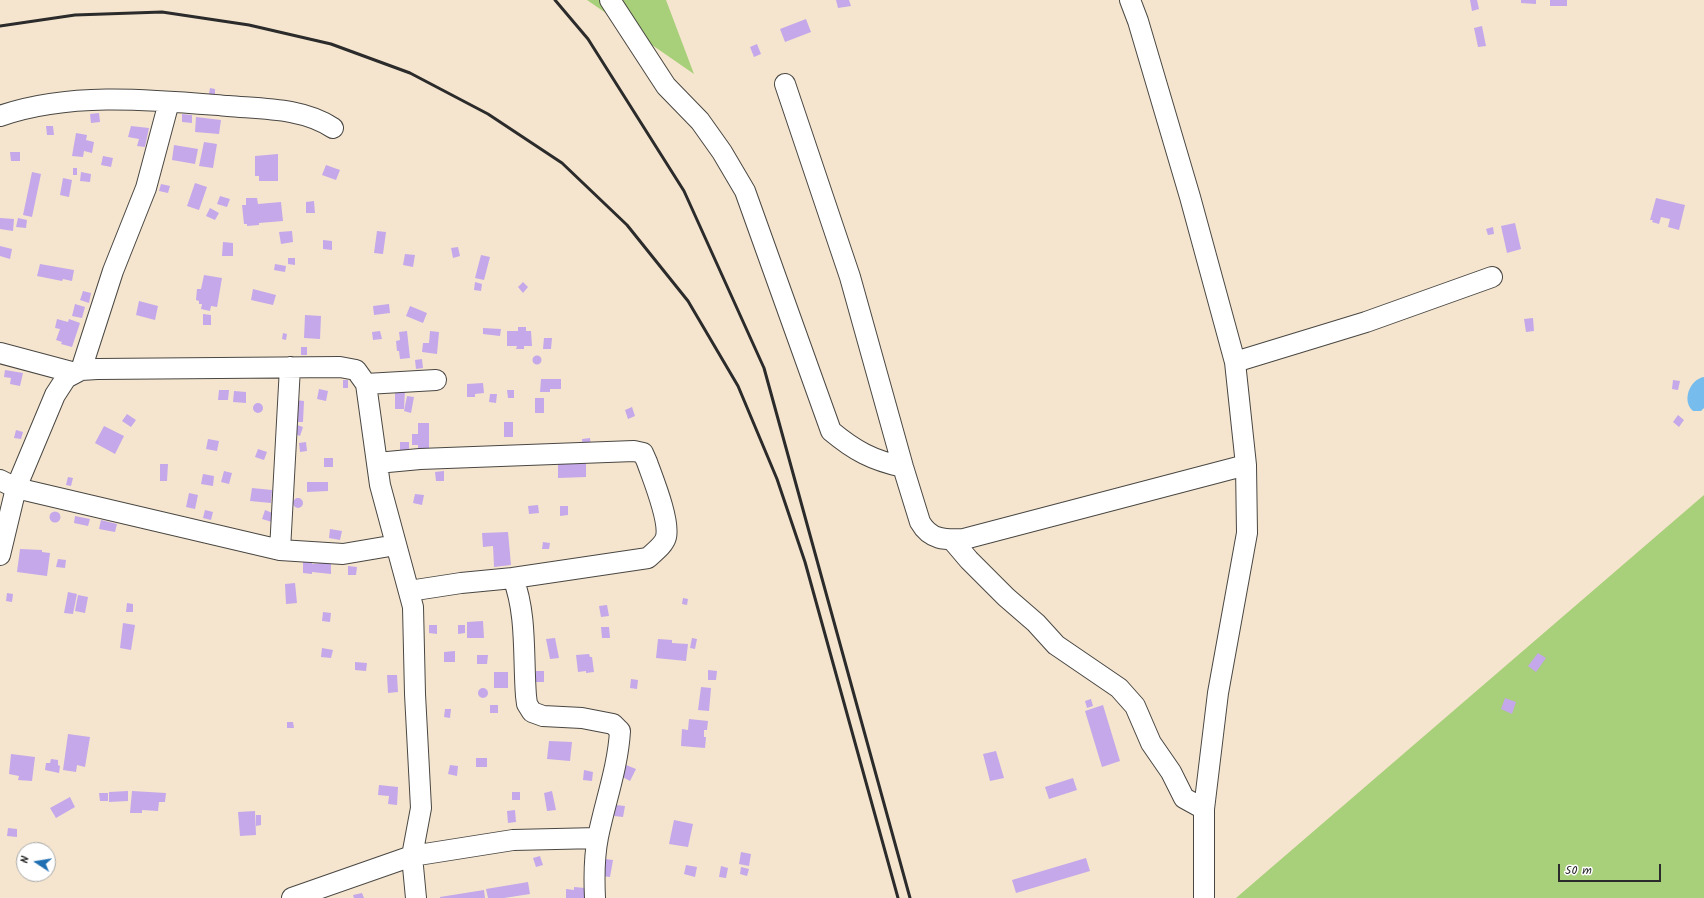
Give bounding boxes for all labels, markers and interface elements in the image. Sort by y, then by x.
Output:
north arrow [16,842,56,882]
text: N [16,854,35,865]
scale bar [1560,856,1663,882]
text: 50 m [1565,861,1592,880]

